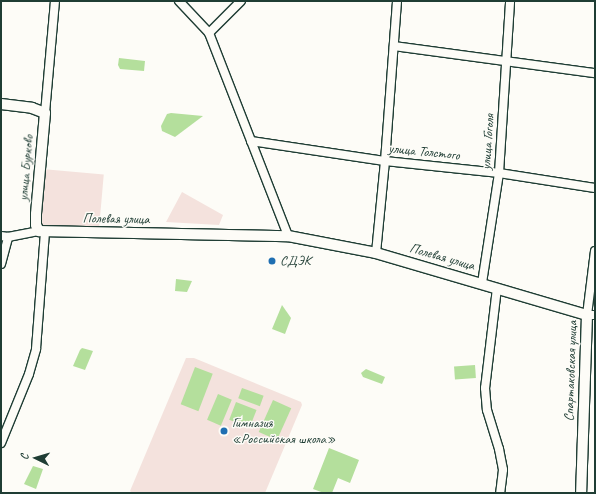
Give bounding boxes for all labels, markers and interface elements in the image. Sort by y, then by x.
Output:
street label: улица Гоголя [478,114,498,170]
street label: улица Бурково [15,134,37,202]
street label: улица Толстого [388,140,460,164]
street label: Полевая улица [82,210,150,228]
street label: Полевая улица [407,240,477,274]
place label: СДЭК [280,253,311,269]
marker: СДЭК [267,256,277,266]
street label: Спартаковская улица [561,320,581,422]
place label: Гимназия «Российская школа» [232,415,336,448]
marker: Гимназия «Российская школа» [219,426,229,436]
north arrow [16,438,56,478]
text: С [17,454,31,460]

